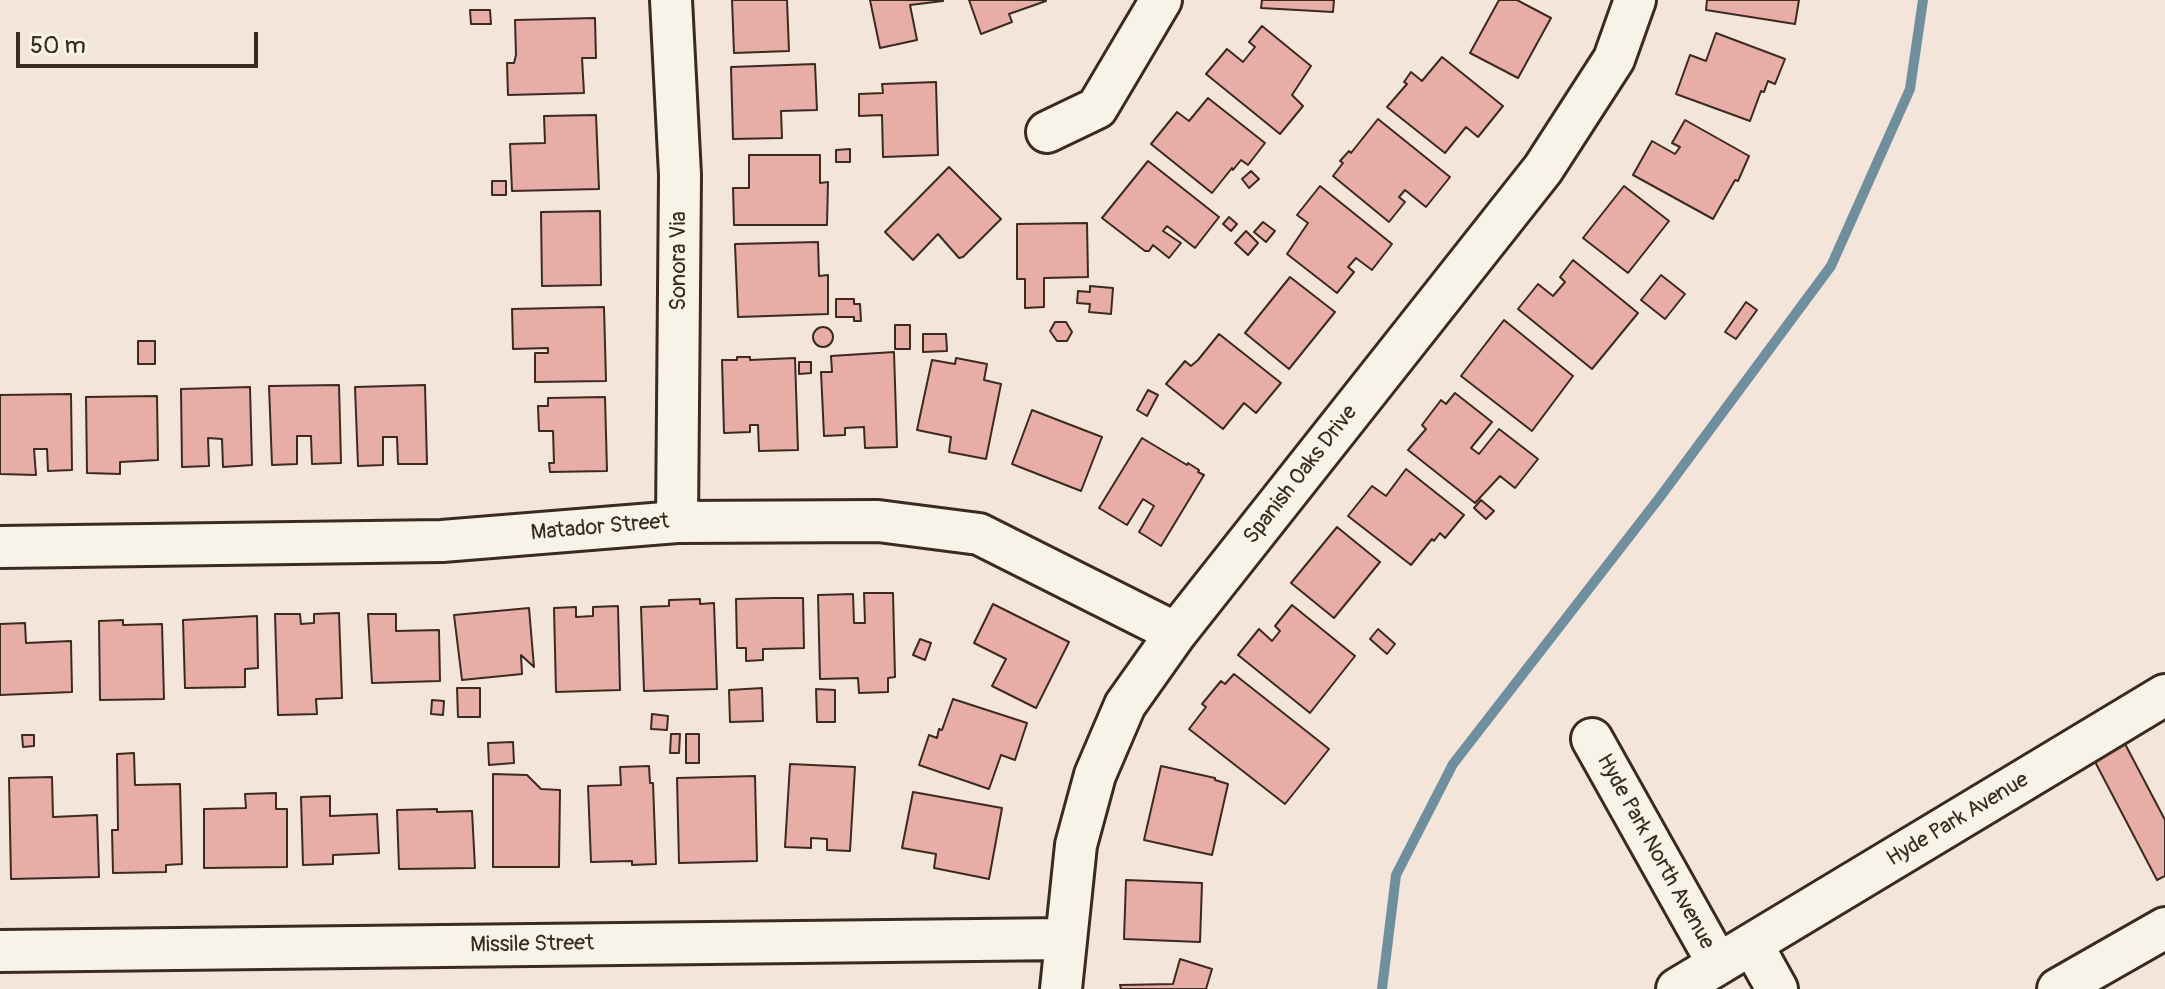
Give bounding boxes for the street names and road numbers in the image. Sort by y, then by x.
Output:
street label: Sonora Via [666,211,692,311]
street label: Spanish Oaks Drive [1239,400,1363,550]
street label: Matador Street [530,509,670,547]
street label: Hyde Park North Avenue [1590,750,1720,954]
street label: Hyde Park Avenue [1882,767,2034,873]
street label: Missile Street [470,931,594,959]

